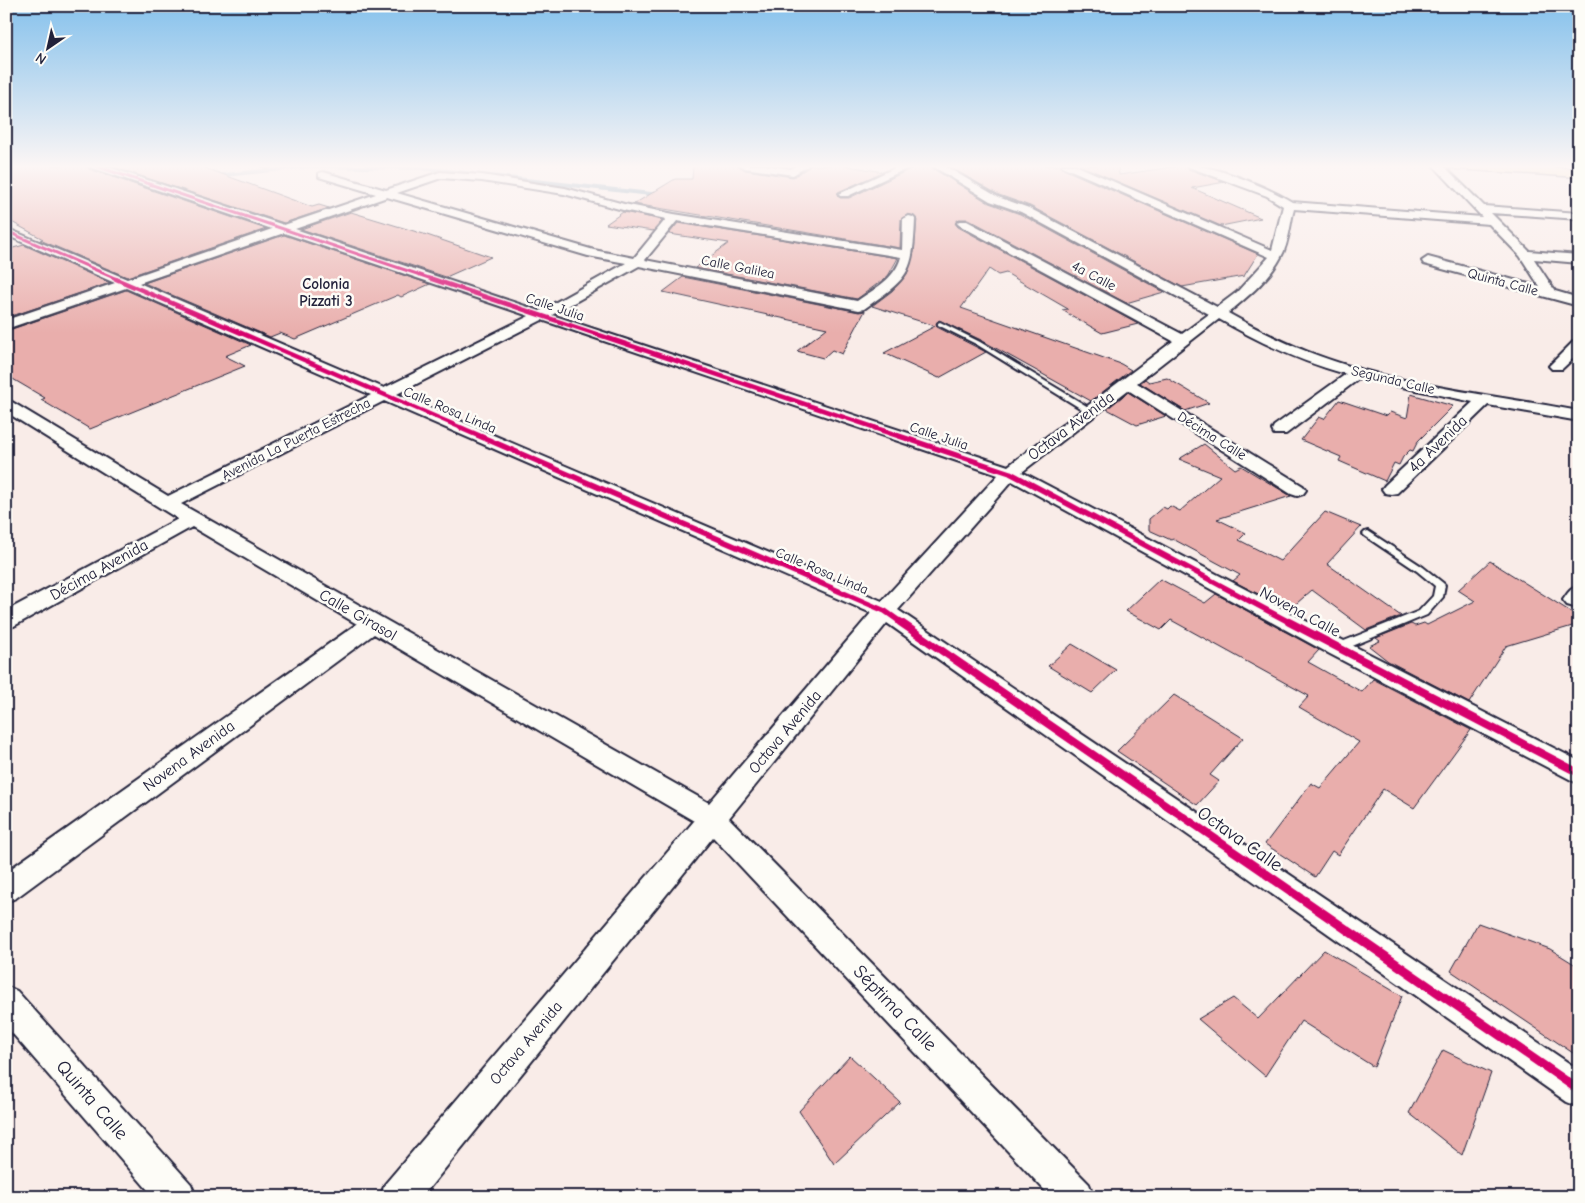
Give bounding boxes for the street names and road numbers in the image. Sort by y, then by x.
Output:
street label: Calle Galilea [700,252,776,282]
street label: 4a Calle [1069,257,1119,295]
street label: Quinta Calle [1466,264,1540,300]
street label: Calle Julia [524,289,586,325]
street label: Segunda Calle [1350,362,1436,398]
street label: Calle Rosa Linda [401,383,499,437]
street label: Octava Avenida [1024,388,1118,464]
street label: Avenida La Puerta Estrecha [219,394,373,484]
street label: Décima Calle [1174,408,1250,464]
street label: 4a Avenida [1405,412,1471,476]
street label: Calle Julia [908,418,970,454]
street label: Décima Avenida [47,536,151,604]
street label: Calle Rosa Linda [773,544,871,598]
street label: Novena Calle [1257,583,1343,641]
street label: Calle Girasol [316,586,400,644]
street label: Octava Avenida [745,687,825,777]
street label: Novena Avenida [140,717,238,795]
street label: Octava Calle [1193,802,1287,876]
street label: Séptima Calle [849,960,941,1056]
street label: Octava Avenida [486,998,566,1088]
street label: Quinta Calle [51,1056,133,1144]

